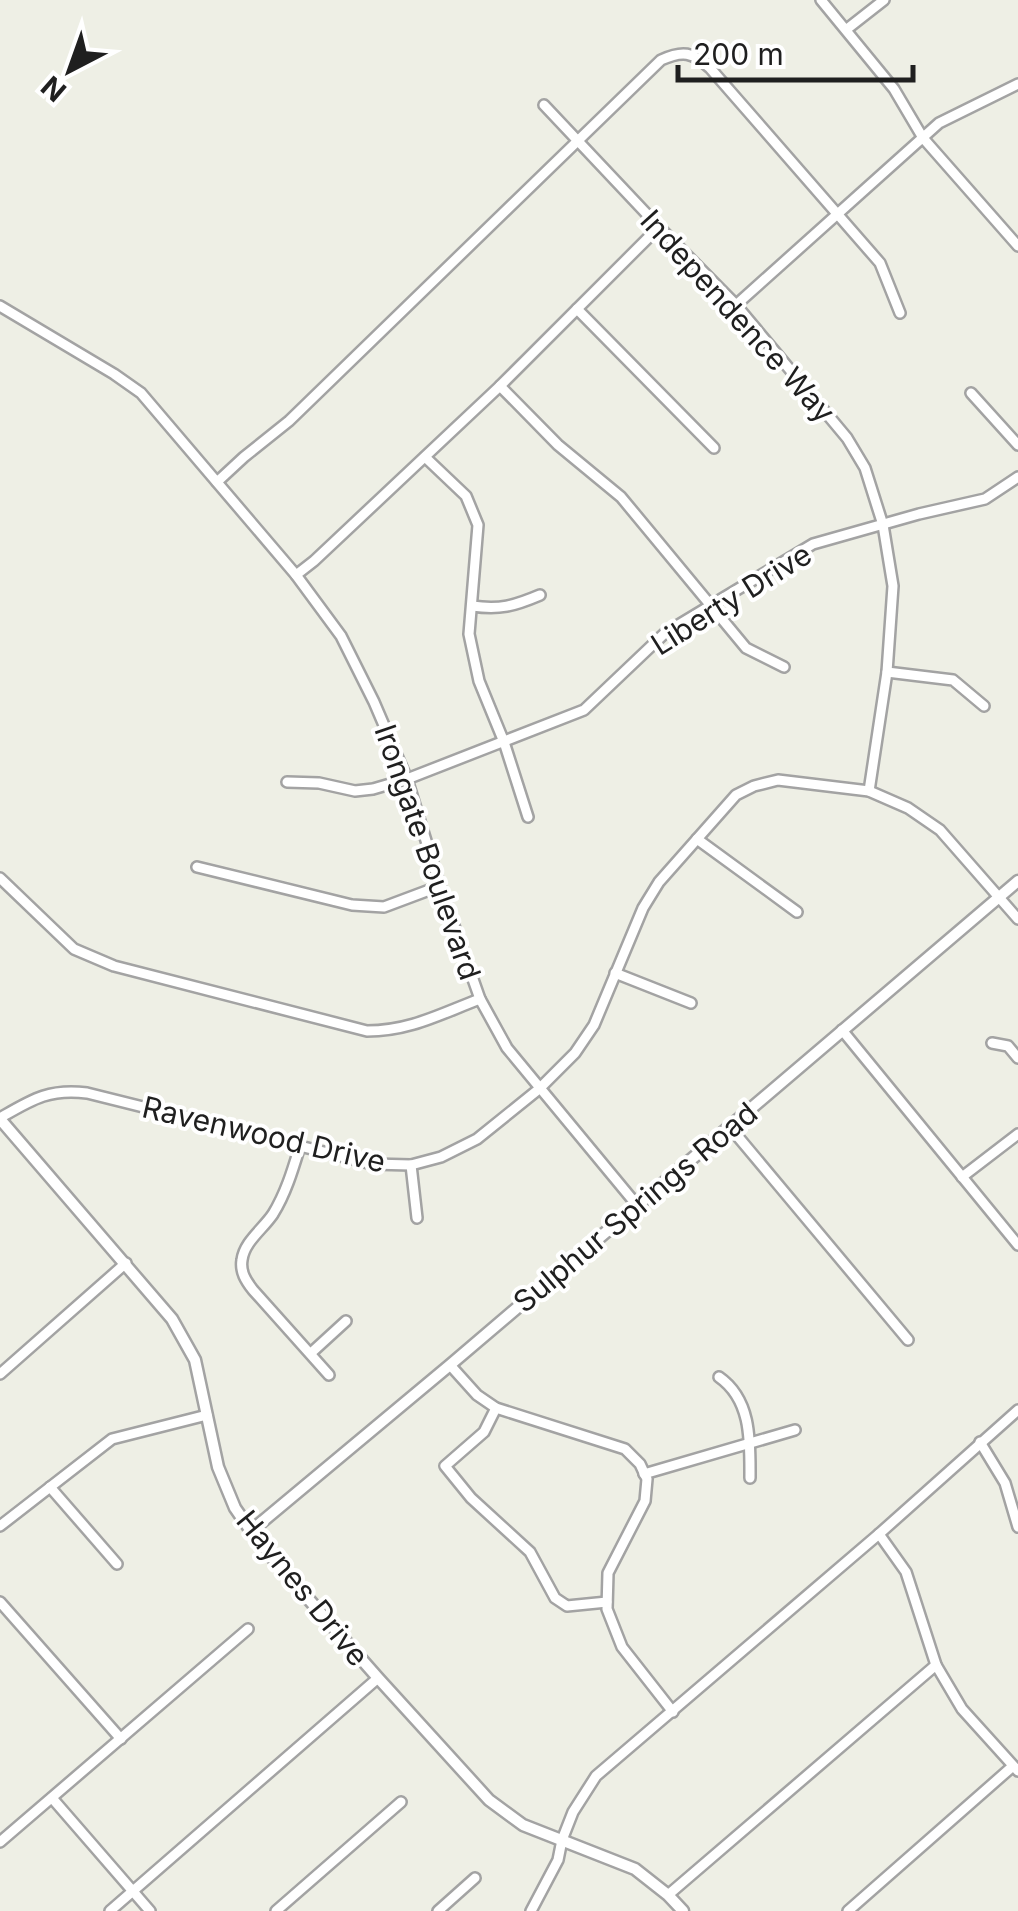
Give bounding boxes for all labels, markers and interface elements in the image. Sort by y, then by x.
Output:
north arrow [20,20,120,120]
scale bar [678,20,913,82]
text: 200 m [693,36,784,72]
text: N [34,69,73,109]
street label: Independence Way [633,202,843,430]
street label: Liberty Drive [644,536,818,662]
street label: Irongate Boulevard [367,720,489,984]
street label: Ravenwood Drive [139,1089,389,1179]
street label: Sulphur Springs Road [506,1094,764,1320]
street label: Haynes Drive [229,1503,377,1673]

